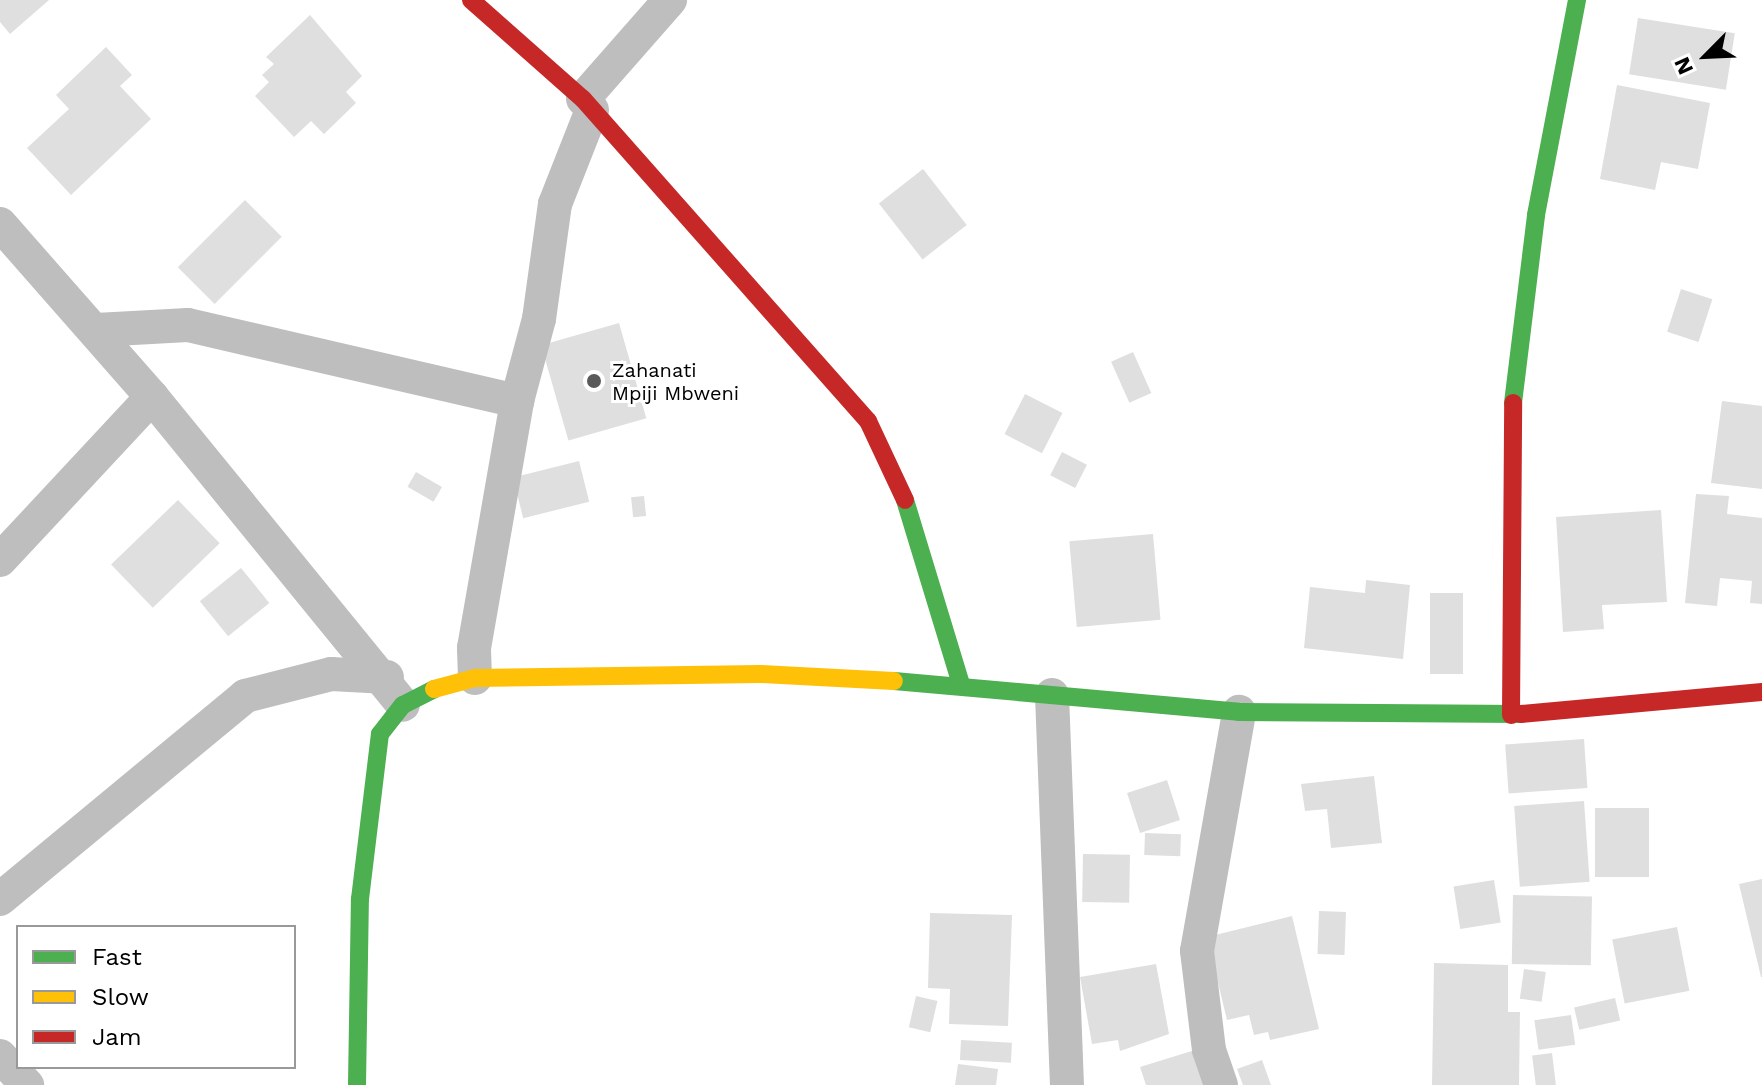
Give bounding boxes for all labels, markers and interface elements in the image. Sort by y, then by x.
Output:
north arrow [1666,16,1746,96]
text: N [1669,53,1698,79]
place label: Zahanati Mpiji Mbweni [612,358,739,405]
marker: Zahanati Mpiji Mbweni [583,370,605,392]
legend [16,925,296,1069]
text: Fast [92,943,142,971]
text: Slow [92,983,149,1011]
text: Jam [92,1023,142,1051]

